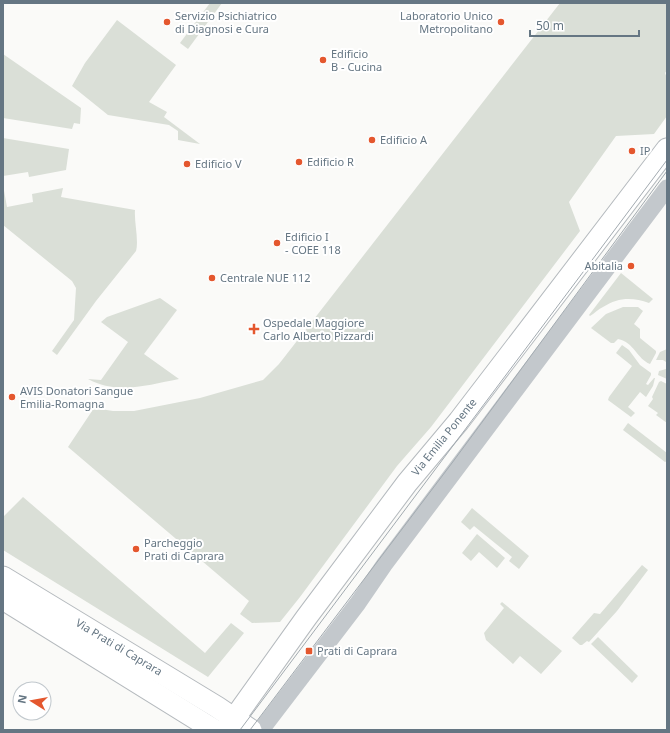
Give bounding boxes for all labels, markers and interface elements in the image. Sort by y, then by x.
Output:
place label: Servizio Psichiatrico di Diagnosi e Cura [175,8,277,36]
place label: Laboratorio Unico Metropolitano [400,8,493,36]
scale bar [530,12,639,38]
marker: Servizio Psichiatrico di Diagnosi e Cura [162,17,172,27]
marker: Laboratorio Unico Metropolitano [496,17,506,27]
text: 50 m [536,17,564,34]
place label: Edificio B - Cucina [331,46,382,74]
marker: Edificio B - Cucina [318,55,328,65]
place label: Edificio A [380,132,428,147]
marker: Edificio A [367,135,377,145]
place label: IP [640,143,651,158]
marker: IP [627,146,637,156]
place label: Edificio R [307,154,354,169]
place label: Edificio V [195,156,242,171]
marker: Edificio R [294,157,304,167]
marker: Edificio V [182,159,192,169]
place label: Edificio I - COEE 118 [285,229,341,257]
marker: Edificio I - COEE 118 [272,238,282,248]
place label: Abitalia [584,258,623,273]
marker: Abitalia [626,261,636,271]
place label: Centrale NUE 112 [220,270,311,285]
marker: Centrale NUE 112 [207,273,217,283]
place label: Ospedale Maggiore Carlo Alberto Pizzardi [263,315,374,343]
marker: Ospedale Maggiore Carlo Alberto Pizzardi [248,323,260,335]
place label: AVIS Donatori Sangue Emilia-Romagna [20,383,133,411]
marker: AVIS Donatori Sangue Emilia-Romagna [7,392,17,402]
street label: Via Emilia Ponente [408,395,480,479]
place label: Parcheggio Prati di Caprara [144,535,224,563]
marker: Parcheggio Prati di Caprara [131,544,141,554]
street label: Via Prati di Caprara [73,615,165,678]
place label: Prati di Caprara [317,643,397,658]
marker: Prati di Caprara [304,646,314,656]
north arrow [12,681,52,721]
text: N [13,693,30,705]

